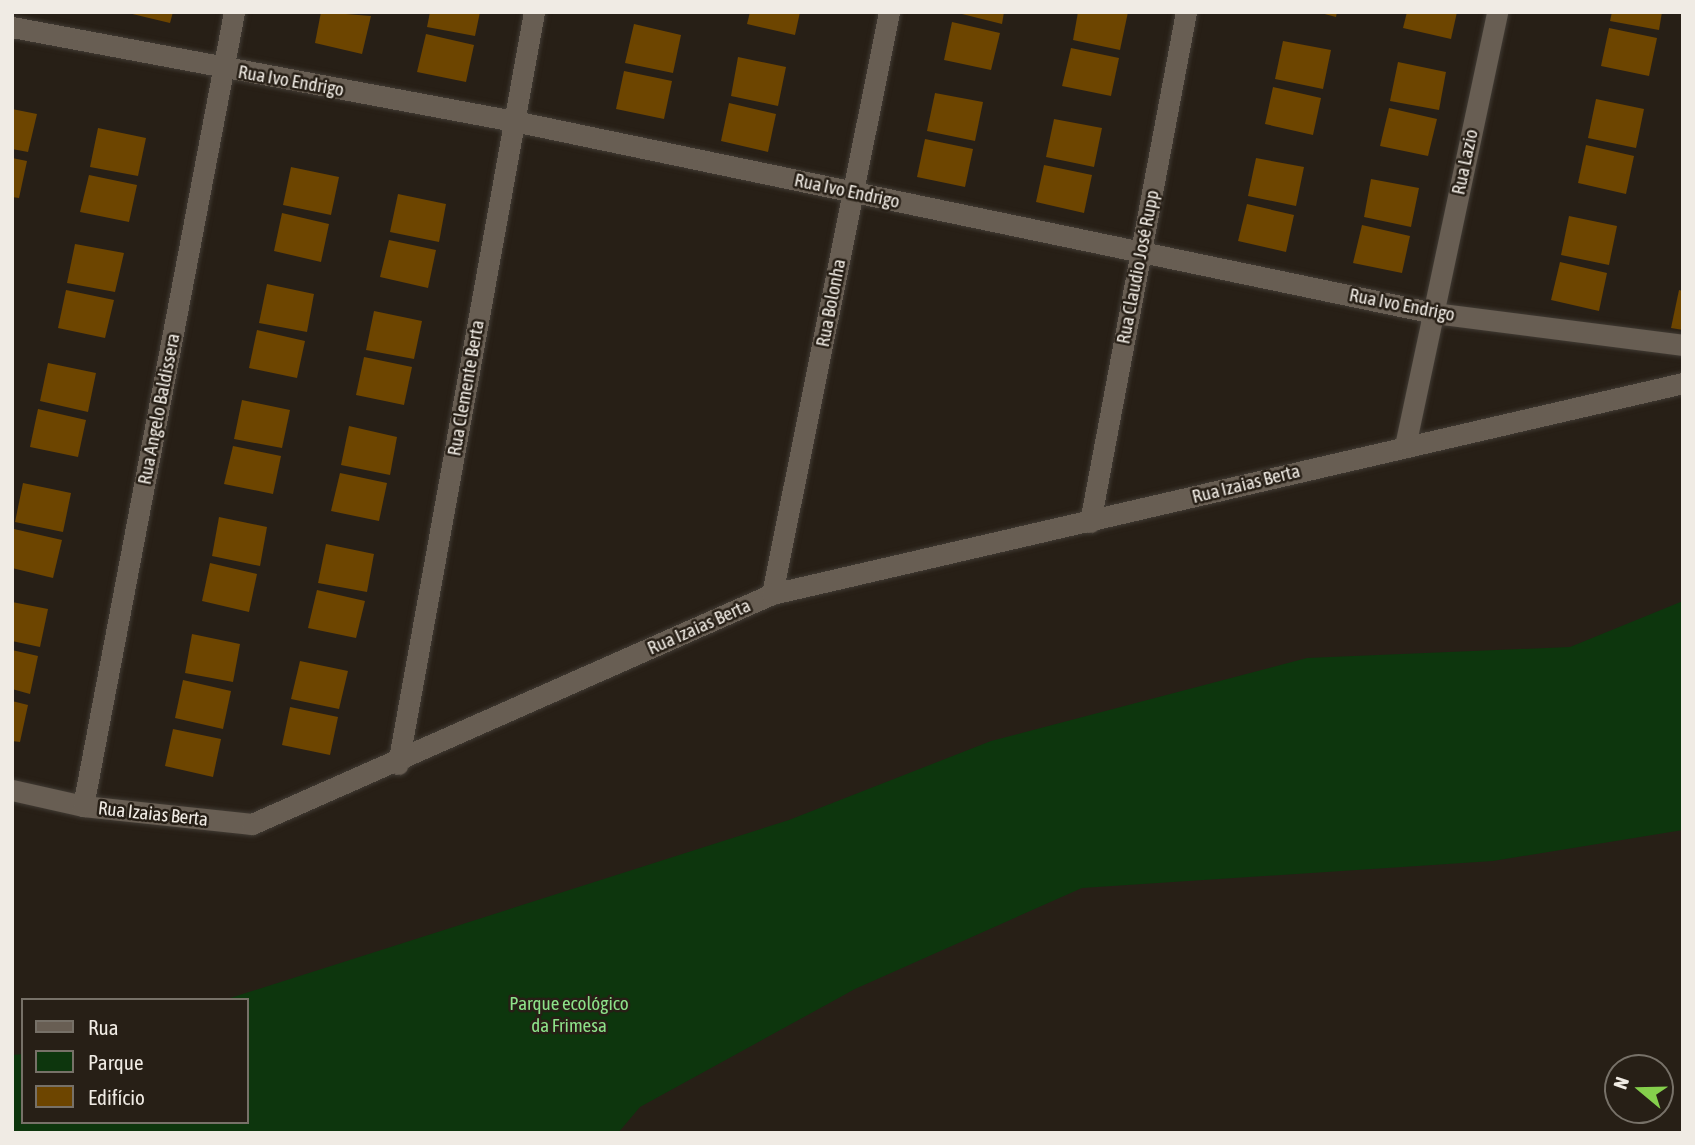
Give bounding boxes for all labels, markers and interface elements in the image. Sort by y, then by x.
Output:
street label: Rua Ivo Endrigo [236,60,346,102]
street label: Rua Lazio [1447,127,1483,197]
street label: Rua Ivo Endrigo [792,169,902,213]
street label: Rua Claudio José Rupp [1112,188,1164,346]
street label: Rua Bolonha [811,257,851,349]
street label: Rua Ivo Endrigo [1347,284,1457,326]
street label: Rua Clemente Berta [443,318,489,458]
street label: Rua Angelo Baldissera [133,331,185,487]
street label: Rua Izaias Berta [1190,460,1302,508]
street label: Rua Izaias Berta [644,594,754,660]
street label: Rua Izaias Berta [97,797,209,831]
park label: Parque ecológico da Frimesa [509,993,629,1037]
legend [21,998,248,1124]
text: Rua [88,1015,118,1039]
text: Parque [88,1050,143,1074]
north arrow [1604,1054,1674,1124]
text: N [1609,1074,1633,1092]
text: Edifício [88,1085,145,1109]

